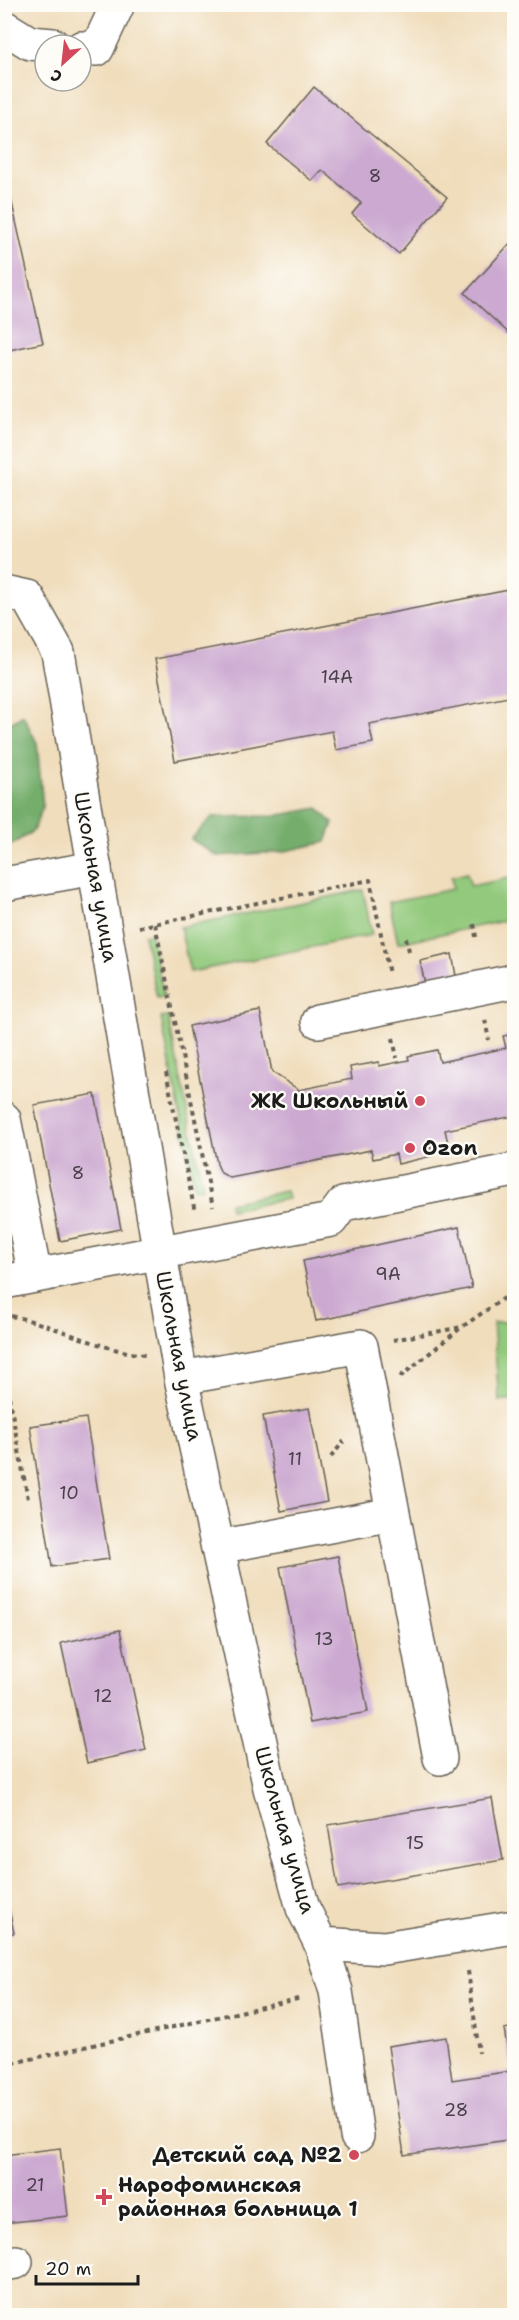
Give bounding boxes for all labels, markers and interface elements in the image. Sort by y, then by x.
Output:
north arrow [33,33,93,93]
text: С [47,64,66,88]
house number: 8 [369,164,381,188]
house number: 14А [321,665,353,689]
street label: Школьная улица [67,789,125,965]
place label: ЖК Школьный [251,1087,408,1115]
marker: ЖК Школьный [413,1094,427,1108]
place label: Ozon [422,1134,477,1162]
marker: Ozon [403,1141,417,1155]
house number: 8 [72,1161,84,1185]
house number: 9А [375,1262,401,1286]
street label: Школьная улица [149,1268,209,1444]
house number: 11 [288,1447,302,1471]
house number: 10 [59,1481,79,1505]
house number: 13 [314,1627,334,1651]
house number: 12 [93,1684,113,1708]
street label: Школьная улица [248,1743,322,1917]
house number: 15 [406,1831,424,1855]
house number: 28 [444,2098,468,2122]
place label: Детский сад №2 [153,2141,342,2169]
marker: Детский сад №2 [347,2148,361,2162]
place label: Нарофоминская районная больница 1 [118,2171,358,2223]
house number: 21 [25,2173,45,2197]
marker: Нарофоминская районная больница 1 [95,2188,113,2206]
scale bar [36,2248,138,2286]
text: 20 m [45,2257,91,2281]

